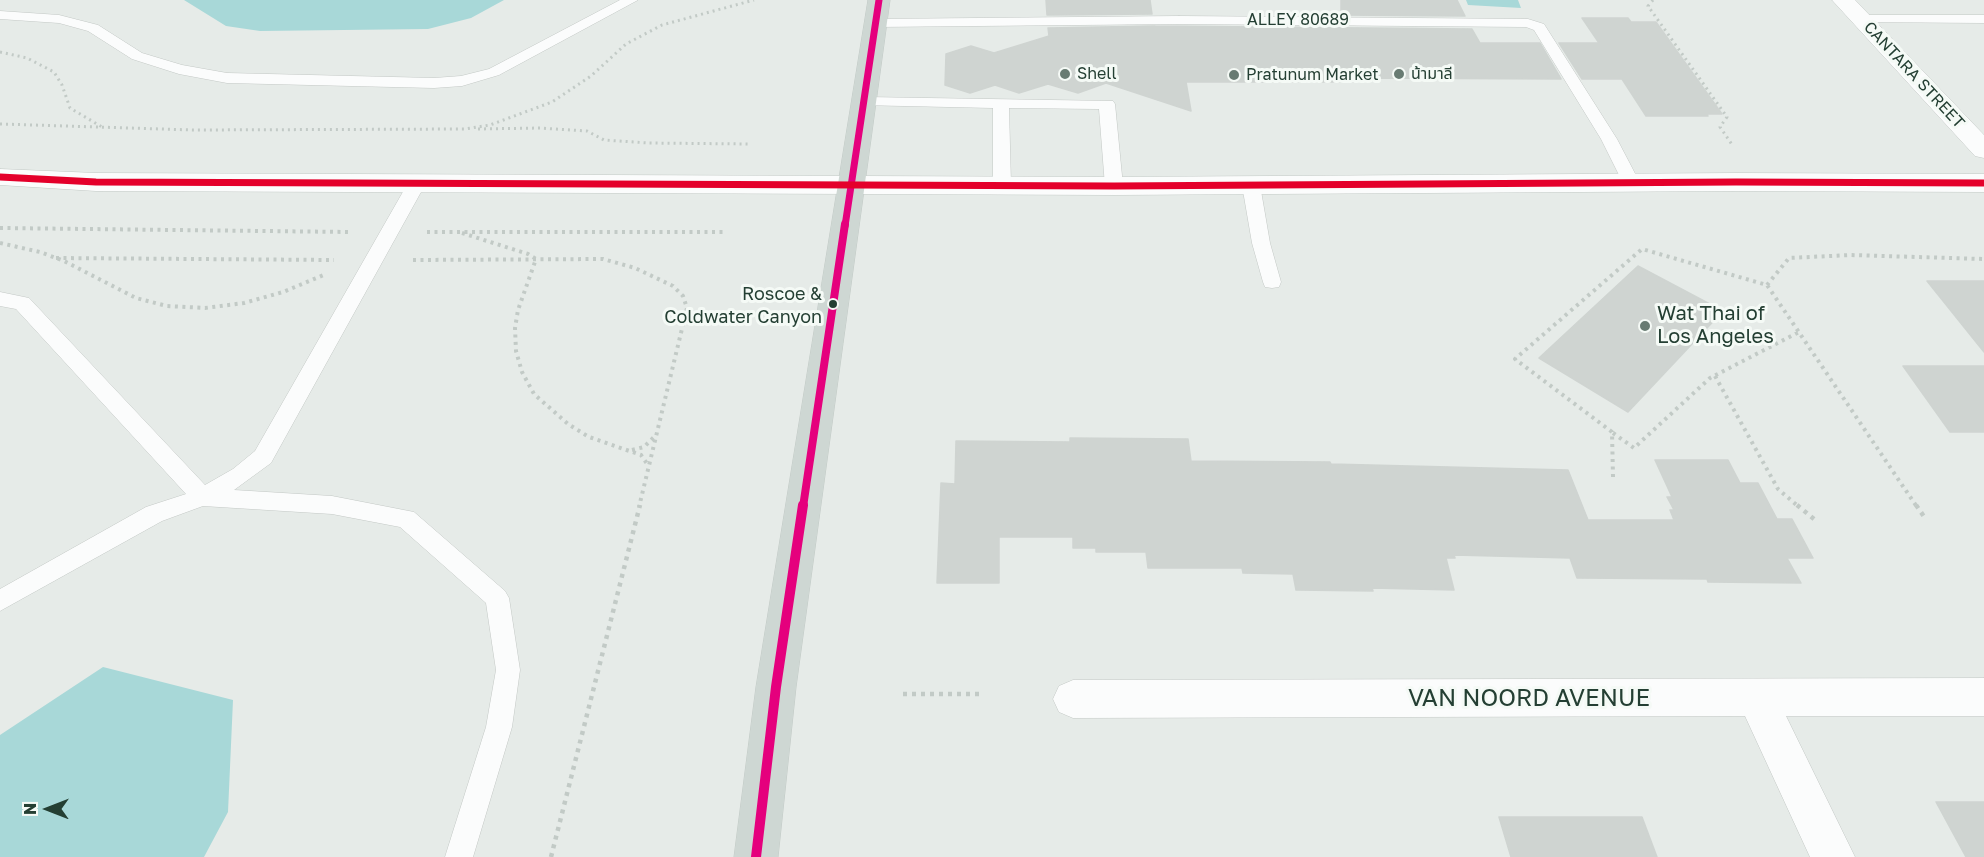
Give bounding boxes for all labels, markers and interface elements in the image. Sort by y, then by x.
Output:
street label: ALLEY 80689 [1247,10,1349,30]
street label: CANTARA STREET [1860,18,1968,132]
place label: Shell [1077,64,1117,84]
place label: น้ามาลี [1411,64,1453,84]
place label: Pratunum Market [1246,65,1379,85]
marker: Shell [1058,67,1072,81]
marker: น้ามาลี [1392,67,1406,81]
marker: Pratunum Market [1227,68,1241,82]
place label: Roscoe & Coldwater Canyon [664,283,822,326]
marker: Roscoe & Coldwater Canyon [827,298,839,310]
place label: Wat Thai of Los Angeles [1657,302,1774,349]
marker: Wat Thai of Los Angeles [1638,319,1652,333]
street label: VAN NOORD AVENUE [1408,684,1650,712]
north arrow [18,779,78,839]
text: N [20,803,40,815]

